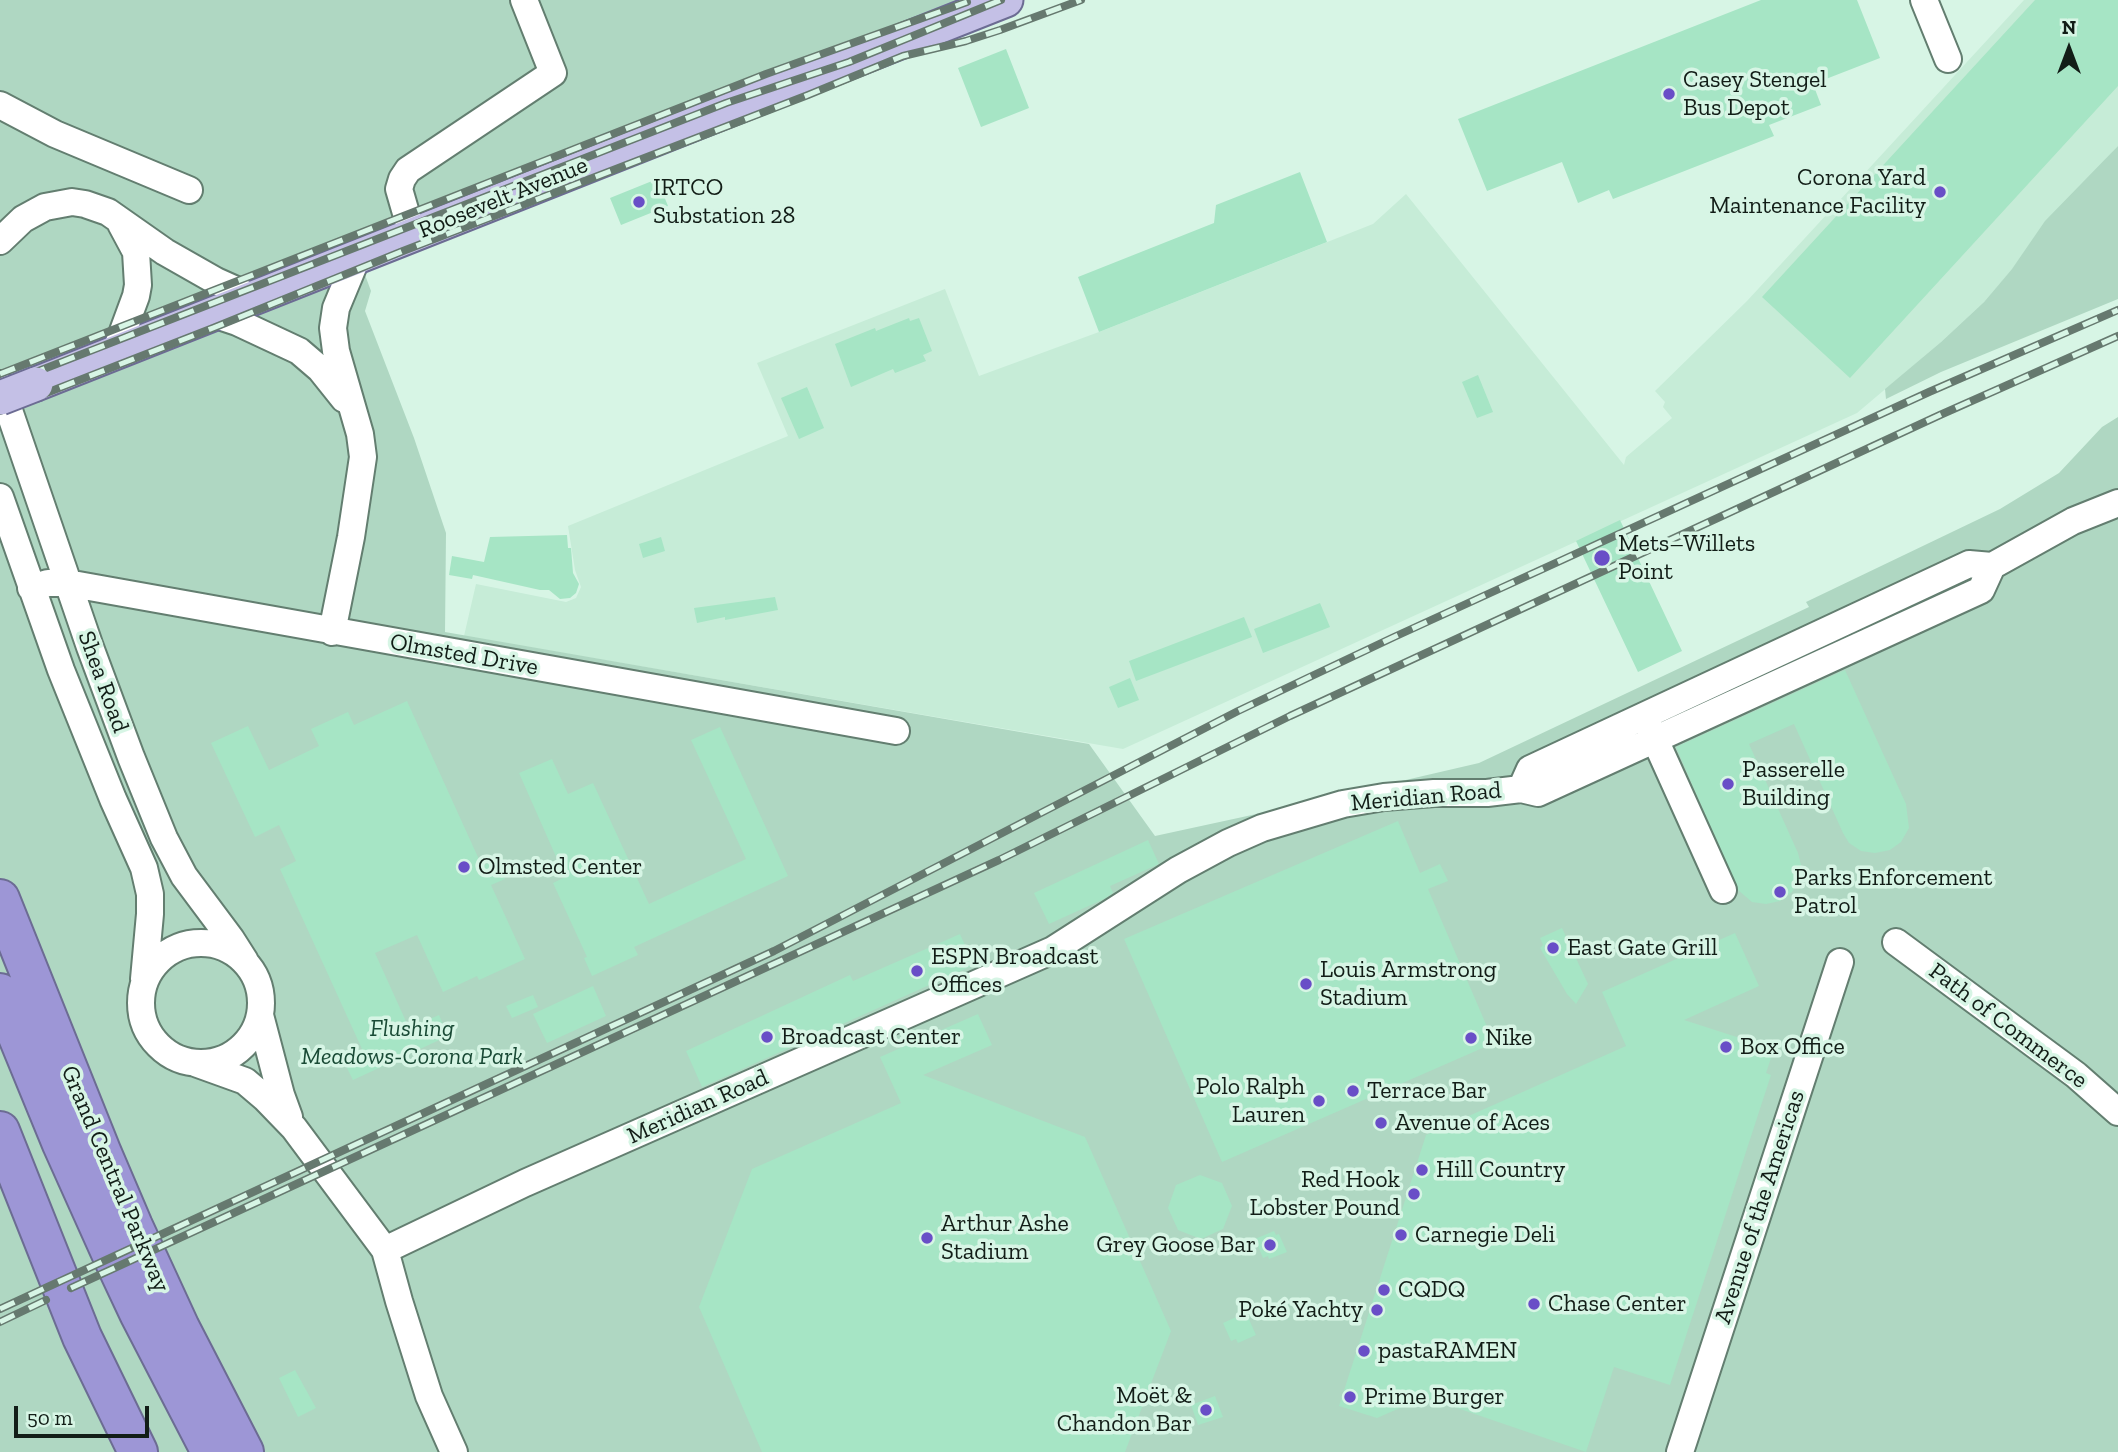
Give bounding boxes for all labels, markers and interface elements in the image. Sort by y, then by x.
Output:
north arrow [2034,14,2104,84]
text: N [2062,16,2076,39]
place label: Casey Stengel Bus Depot [1683,66,1827,122]
marker: Casey Stengel Bus Depot [1661,86,1677,102]
street label: Roosevelt Avenue [414,151,592,245]
place label: Corona Yard Maintenance Facility [1709,164,1926,220]
place label: IRTCO Substation 28 [653,174,795,230]
marker: Corona Yard Maintenance Facility [1932,184,1948,200]
marker: IRTCO Substation 28 [631,194,647,210]
place label: Mets–Willets Point [1618,530,1755,586]
marker: Mets–Willets Point [1592,548,1612,568]
street label: Shea Road [71,627,135,737]
street label: Olmsted Drive [388,628,540,682]
place label: Passerelle Building [1742,756,1845,812]
street label: Meridian Road [1350,776,1502,818]
marker: Passerelle Building [1720,776,1736,792]
place label: Olmsted Center [478,853,642,881]
marker: Olmsted Center [456,859,472,875]
place label: Parks Enforcement Patrol [1794,864,1992,920]
marker: Parks Enforcement Patrol [1772,884,1788,900]
place label: East Gate Grill [1567,934,1718,962]
marker: East Gate Grill [1545,940,1561,956]
place label: ESPN Broadcast Offices [931,943,1098,999]
place label: Louis Armstrong Stadium [1320,956,1497,1012]
street label: Path of Commerce [1923,957,2093,1095]
marker: ESPN Broadcast Offices [909,963,925,979]
marker: Louis Armstrong Stadium [1298,976,1314,992]
park label: Flushing Meadows-Corona Park [301,1015,523,1071]
place label: Broadcast Center [781,1023,961,1051]
place label: Nike [1485,1024,1532,1052]
marker: Broadcast Center [759,1029,775,1045]
marker: Nike [1463,1030,1479,1046]
place label: Box Office [1740,1033,1845,1061]
marker: Box Office [1718,1039,1734,1055]
street label: Grand Central Parkway [54,1062,176,1296]
street label: Meridian Road [623,1063,773,1151]
place label: Polo Ralph Lauren [1196,1073,1305,1129]
place label: Terrace Bar [1367,1077,1487,1105]
marker: Terrace Bar [1345,1083,1361,1099]
street label: Avenue of the Americas [1709,1087,1811,1327]
marker: Polo Ralph Lauren [1311,1093,1327,1109]
place label: Avenue of Aces [1395,1109,1550,1137]
marker: Avenue of Aces [1373,1115,1389,1131]
place label: Hill Country [1436,1156,1565,1184]
marker: Hill Country [1414,1162,1430,1178]
place label: Red Hook Lobster Pound [1250,1166,1400,1222]
marker: Red Hook Lobster Pound [1406,1186,1422,1202]
place label: Arthur Ashe Stadium [941,1210,1069,1266]
place label: Carnegie Deli [1415,1221,1555,1249]
marker: Carnegie Deli [1393,1227,1409,1243]
marker: Arthur Ashe Stadium [919,1230,935,1246]
place label: Grey Goose Bar [1096,1231,1256,1259]
marker: Grey Goose Bar [1262,1237,1278,1253]
place label: CQDQ [1398,1276,1465,1304]
marker: CQDQ [1376,1282,1392,1298]
place label: Chase Center [1548,1290,1687,1318]
place label: Poké Yachty [1238,1296,1363,1324]
marker: Chase Center [1526,1296,1542,1312]
marker: Poké Yachty [1369,1302,1385,1318]
place label: pastaRAMEN [1378,1337,1517,1365]
marker: pastaRAMEN [1356,1343,1372,1359]
place label: Moët & Chandon Bar [1057,1382,1192,1438]
place label: Prime Burger [1364,1383,1505,1411]
marker: Prime Burger [1342,1389,1358,1405]
scale bar [18,1392,152,1436]
marker: Moët & Chandon Bar [1198,1402,1214,1418]
text: 50 m [27,1405,73,1430]

